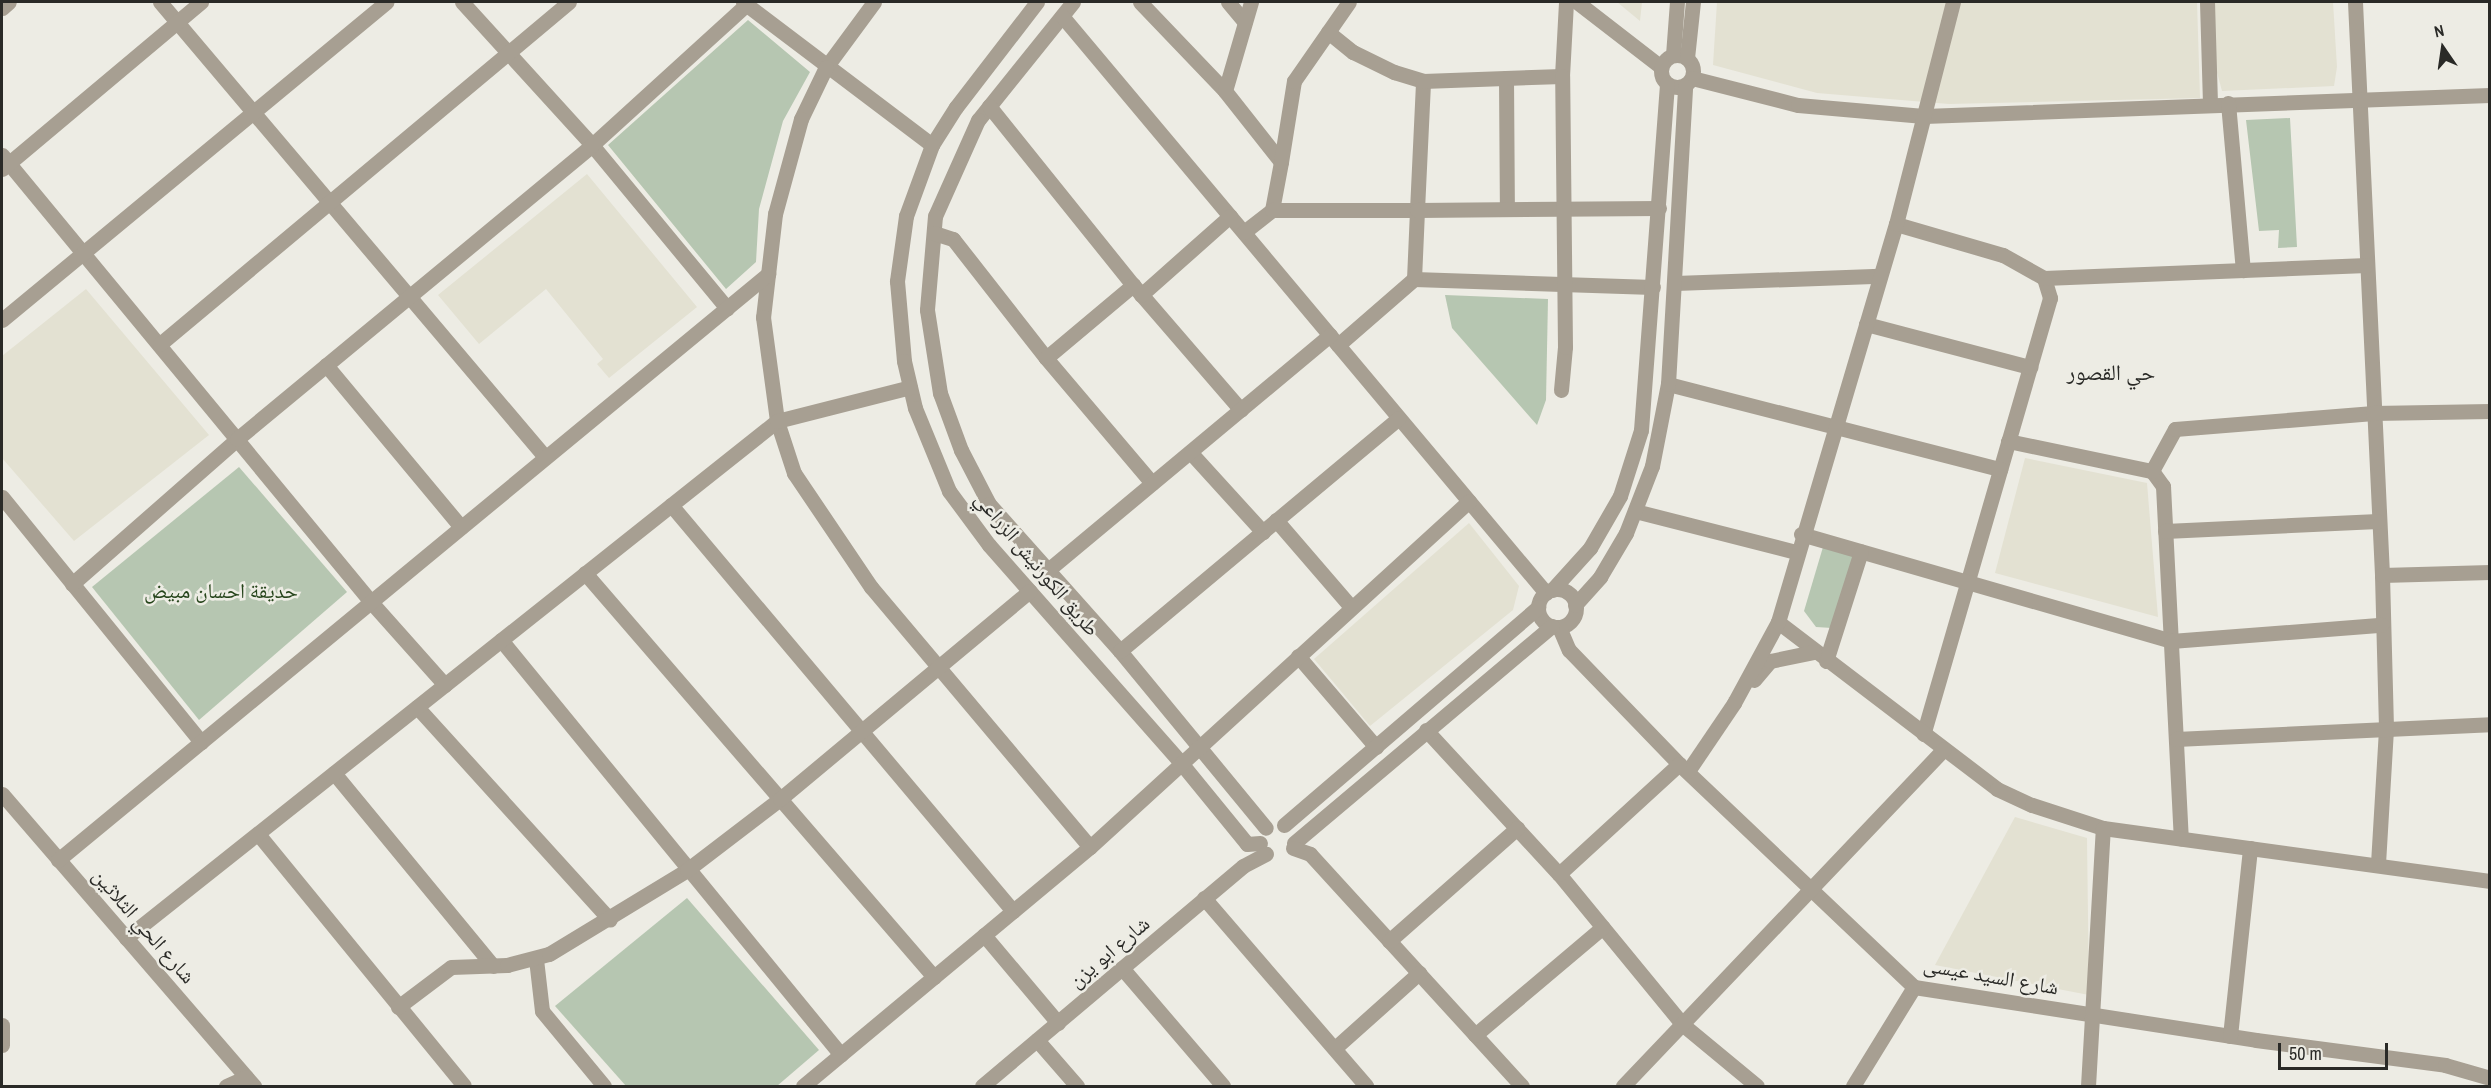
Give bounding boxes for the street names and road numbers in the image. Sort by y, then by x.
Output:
street label: طريق الكورنيش الزراعي [969,487,1105,641]
street label: شارع الحي الثلاثين [87,863,201,989]
street label: شارع ابو يزن [1063,911,1155,993]
street label: شارع السيد عيسى [1921,952,2061,1000]

